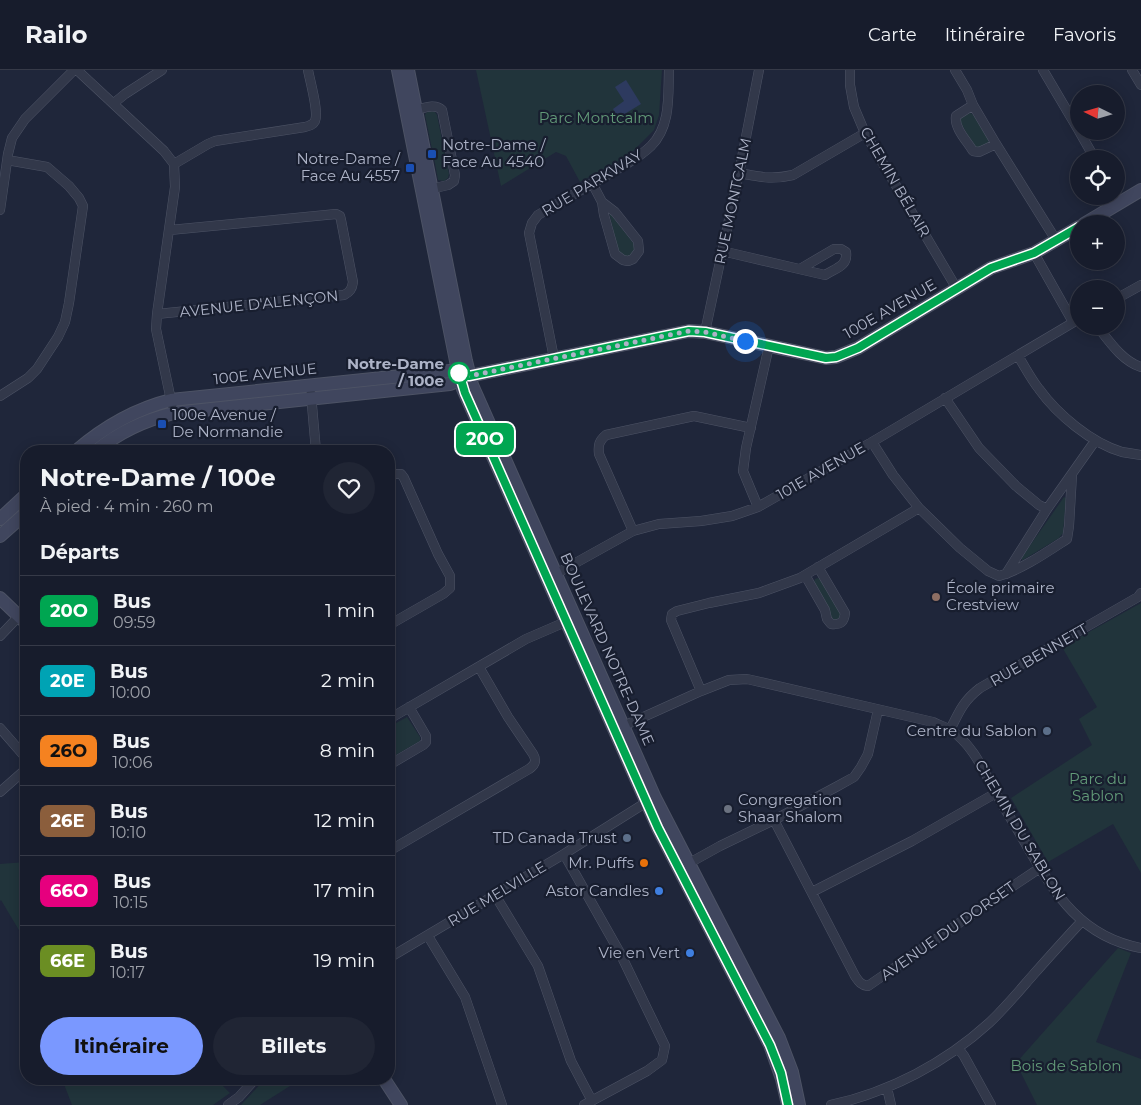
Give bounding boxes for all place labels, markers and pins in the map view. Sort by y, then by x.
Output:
place label: Notre-Dame / Face Au 4540 [442,135,547,171]
marker: Notre-Dame / Face Au 4540 [426,148,438,160]
place label: Notre-Dame / Face Au 4557 [296,149,401,185]
marker: Notre-Dame / Face Au 4557 [404,162,416,174]
place label: Notre-Dame / 100e [347,354,444,390]
marker: Notre-Dame / 100e [448,362,470,384]
place label: 100e Avenue / De Normandie [172,405,283,441]
marker: 100e Avenue / De Normandie [156,418,168,430]
place label: École primaire Crestview [946,578,1054,614]
marker: École primaire Crestview [930,591,942,603]
place label: Centre du Sablon [907,721,1037,740]
marker: Centre du Sablon [1041,725,1053,737]
place label: Congregation Shaar Shalom [738,790,843,826]
marker: Congregation Shaar Shalom [722,803,734,815]
place label: TD Canada Trust [493,828,617,847]
marker: TD Canada Trust [621,832,633,844]
place label: Mr. Puffs [568,853,634,872]
marker: Mr. Puffs [638,857,650,869]
place label: Astor Candles [546,881,649,900]
marker: Astor Candles [653,885,665,897]
place label: Vie en Vert [599,943,680,962]
marker: Vie en Vert [684,947,696,959]

